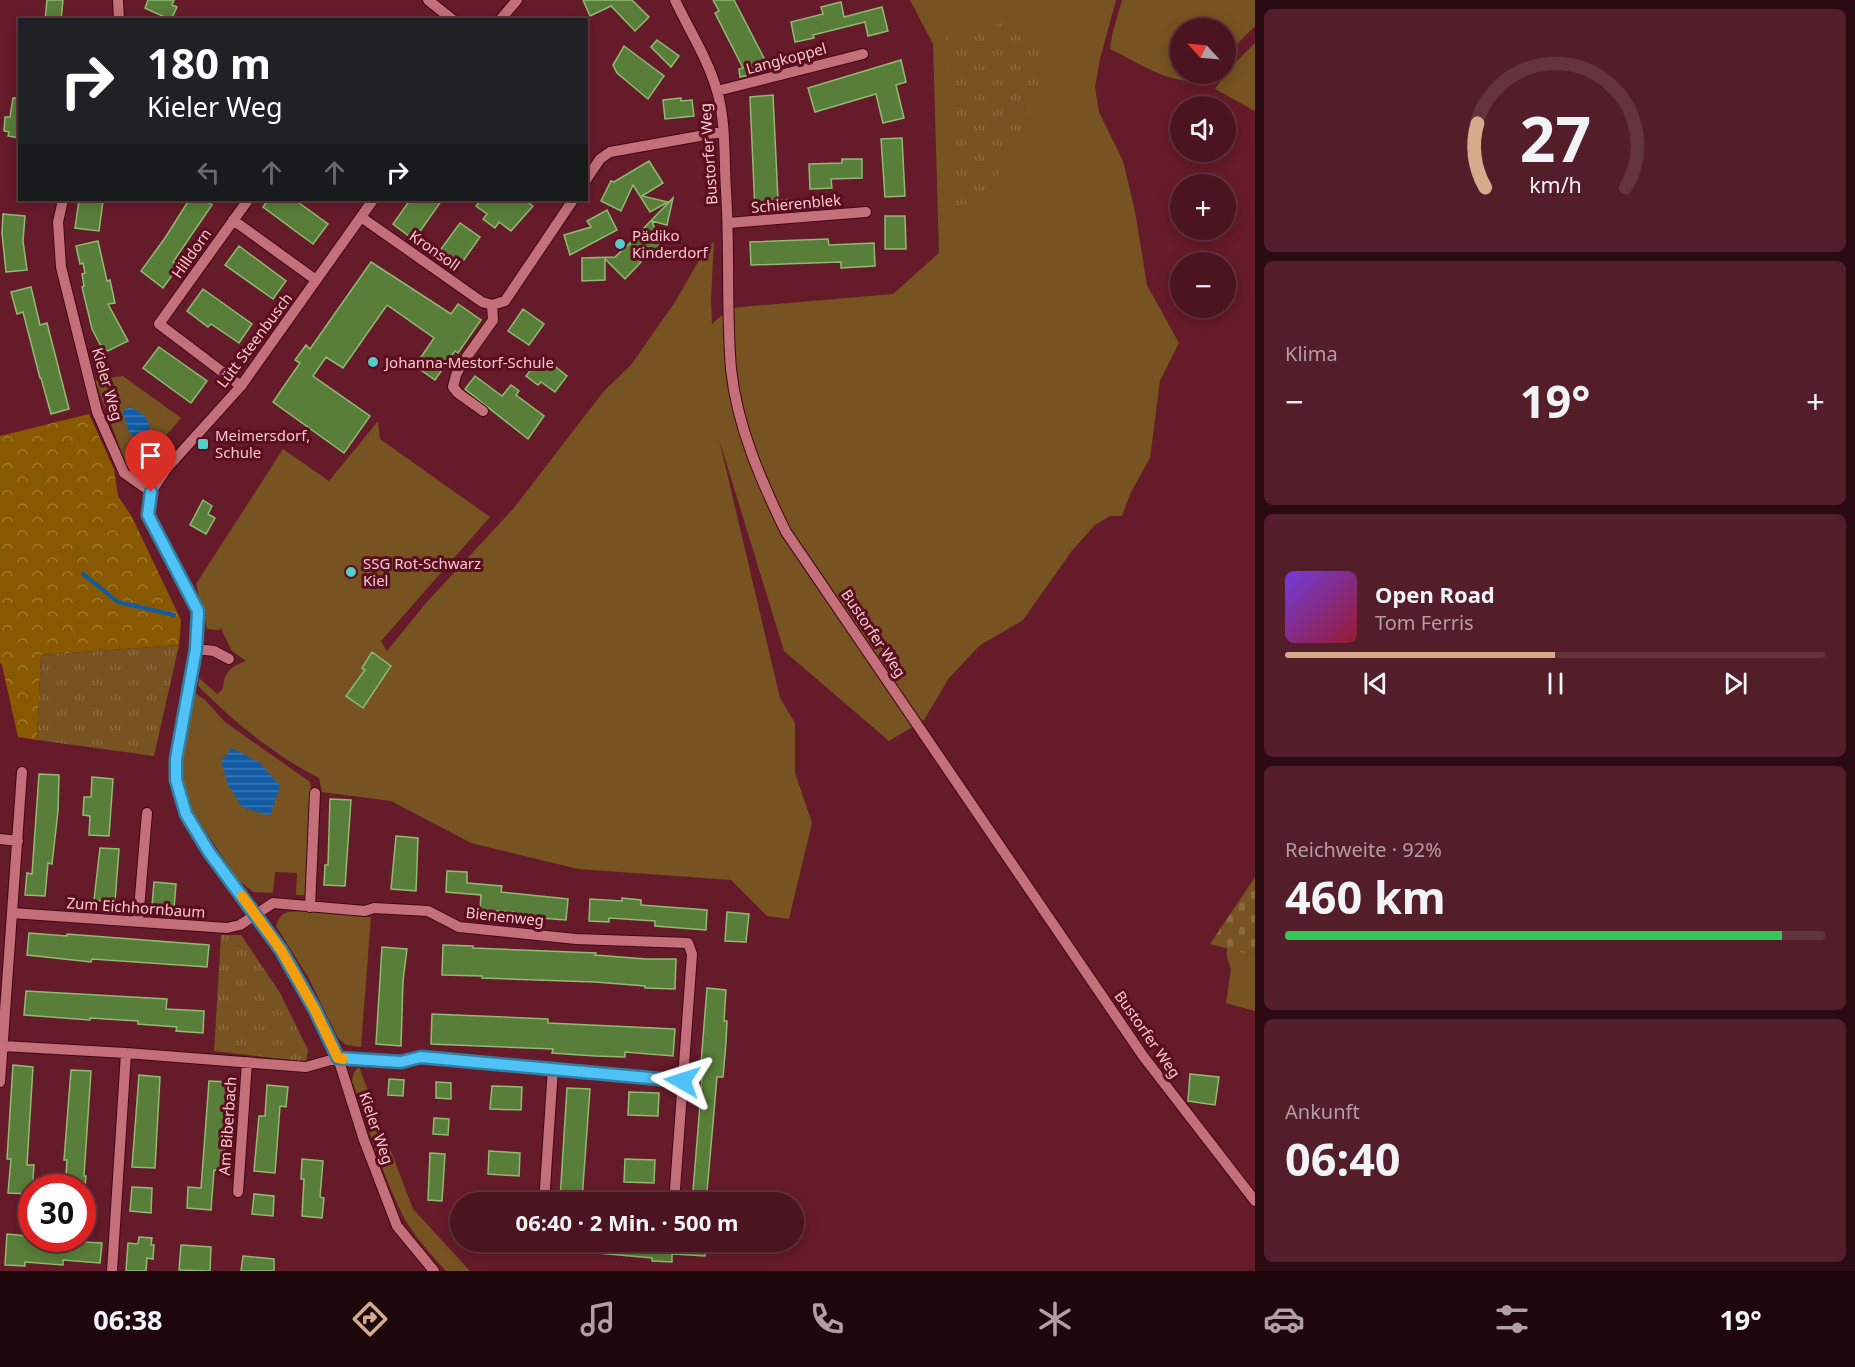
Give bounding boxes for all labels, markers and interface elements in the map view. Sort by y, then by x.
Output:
north arrow [1170,18,1236,84]
map controls [1170,18,1236,318]
text: 180 m [147,34,271,91]
street label: Langkoppel [743,38,829,78]
icon: right [48,42,126,120]
text: Kieler Weg [147,88,283,125]
text: 27 [1519,95,1591,180]
button: sound [1170,96,1236,162]
street label: Bustorfer Weg [694,102,722,206]
icon: left [192,156,225,189]
icon: ahead [255,156,288,189]
icon: ahead [318,156,351,189]
icon: right [381,156,414,189]
text: km/h [1529,170,1581,199]
button: + [1170,174,1236,240]
street label: Schierenblek [750,189,842,217]
street label: Hilldorn [167,224,215,282]
street label: Kronsoll [406,225,464,275]
place label: Pädiko Kinderdorf [632,225,709,262]
marker: Pädiko Kinderdorf [613,237,627,251]
button: − [1170,252,1236,318]
street label: Lütt Steenbusch [212,289,296,391]
text: Klima [1285,340,1338,367]
street label: Kieler Weg [88,345,128,423]
place label: Johanna-Mestorf-Schule [383,352,554,372]
marker: Johanna-Mestorf-Schule [366,355,380,369]
text: 19° [1520,370,1590,431]
text: − [1285,379,1304,424]
text: + [1806,379,1825,424]
place label: Meimersdorf, Schule [215,425,310,462]
pin [125,430,176,492]
marker: Meimersdorf, Schule [196,437,210,451]
icon: arrive [134,439,167,472]
place label: SSG Rot-Schwarz Kiel [363,553,481,590]
marker: SSG Rot-Schwarz Kiel [344,565,358,579]
text: Open Road [1375,579,1495,609]
street label: Bustorfer Weg [837,585,911,681]
text: Tom Ferris [1375,609,1474,636]
icon: previous [1359,667,1392,700]
icon: pause [1539,667,1572,700]
icon: next [1719,667,1752,700]
text: Reichweite · 92% [1285,836,1442,863]
text: 460 km [1285,866,1446,927]
street label: Zum Eichhornbaum [66,892,206,922]
street label: Bienenweg [465,902,545,930]
street label: Bustorfer Weg [1111,987,1185,1081]
position arrow [650,1049,714,1113]
street label: Am Biberbach [214,1076,240,1176]
street label: Kieler Weg [355,1089,399,1167]
text: Ankunft [1285,1098,1360,1125]
text: 06:40 [1285,1128,1401,1189]
speed limit sign: 30 [18,1174,96,1252]
text: 06:40 · 2 Min. · 500 m [516,1207,738,1237]
icon: directions [349,1298,391,1340]
icon: music [577,1298,619,1340]
icon: phone [806,1298,848,1340]
icon: climate [1034,1298,1076,1340]
icon: car [1263,1298,1305,1340]
icon: filters [1491,1298,1533,1340]
text: 06:38 [93,1301,163,1338]
text: 19° [1719,1301,1762,1338]

